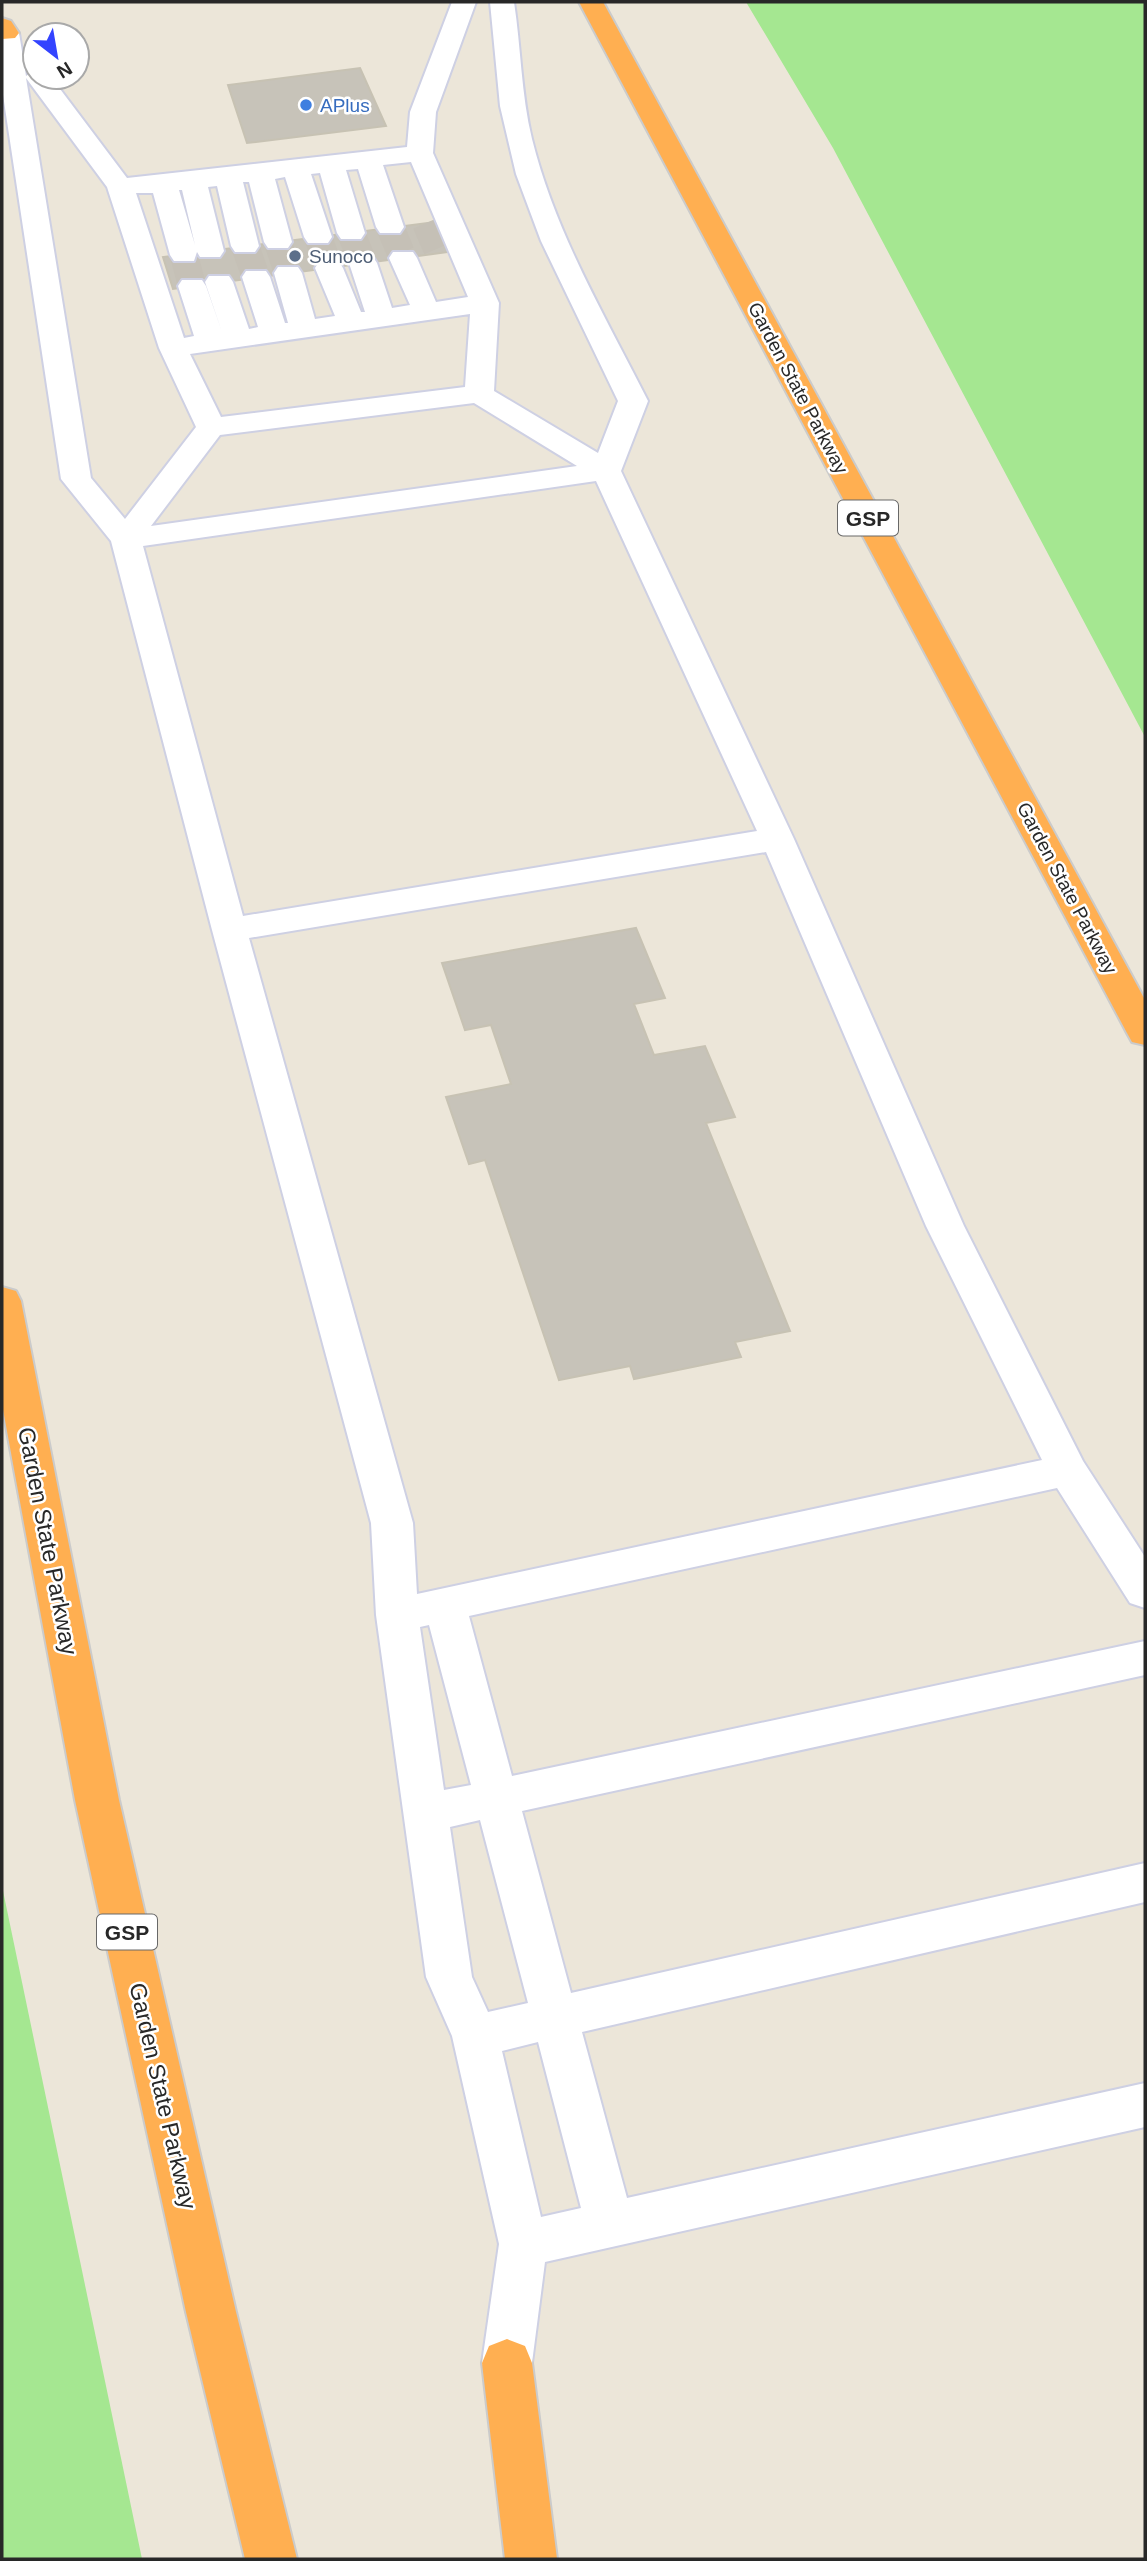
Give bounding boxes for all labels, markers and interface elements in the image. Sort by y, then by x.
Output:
north arrow [21,21,91,91]
text: N [53,58,76,83]
place label: APlus [320,95,370,116]
marker: APlus [298,97,314,113]
place label: Sunoco [309,246,373,267]
marker: Sunoco [287,248,303,264]
street label: Garden State Parkway [744,299,852,478]
road number: GSP [838,500,898,536]
street label: Garden State Parkway [1013,799,1121,978]
street label: Garden State Parkway [13,1425,83,1658]
road number: GSP [97,1914,157,1950]
street label: Garden State Parkway [124,1980,202,2212]

